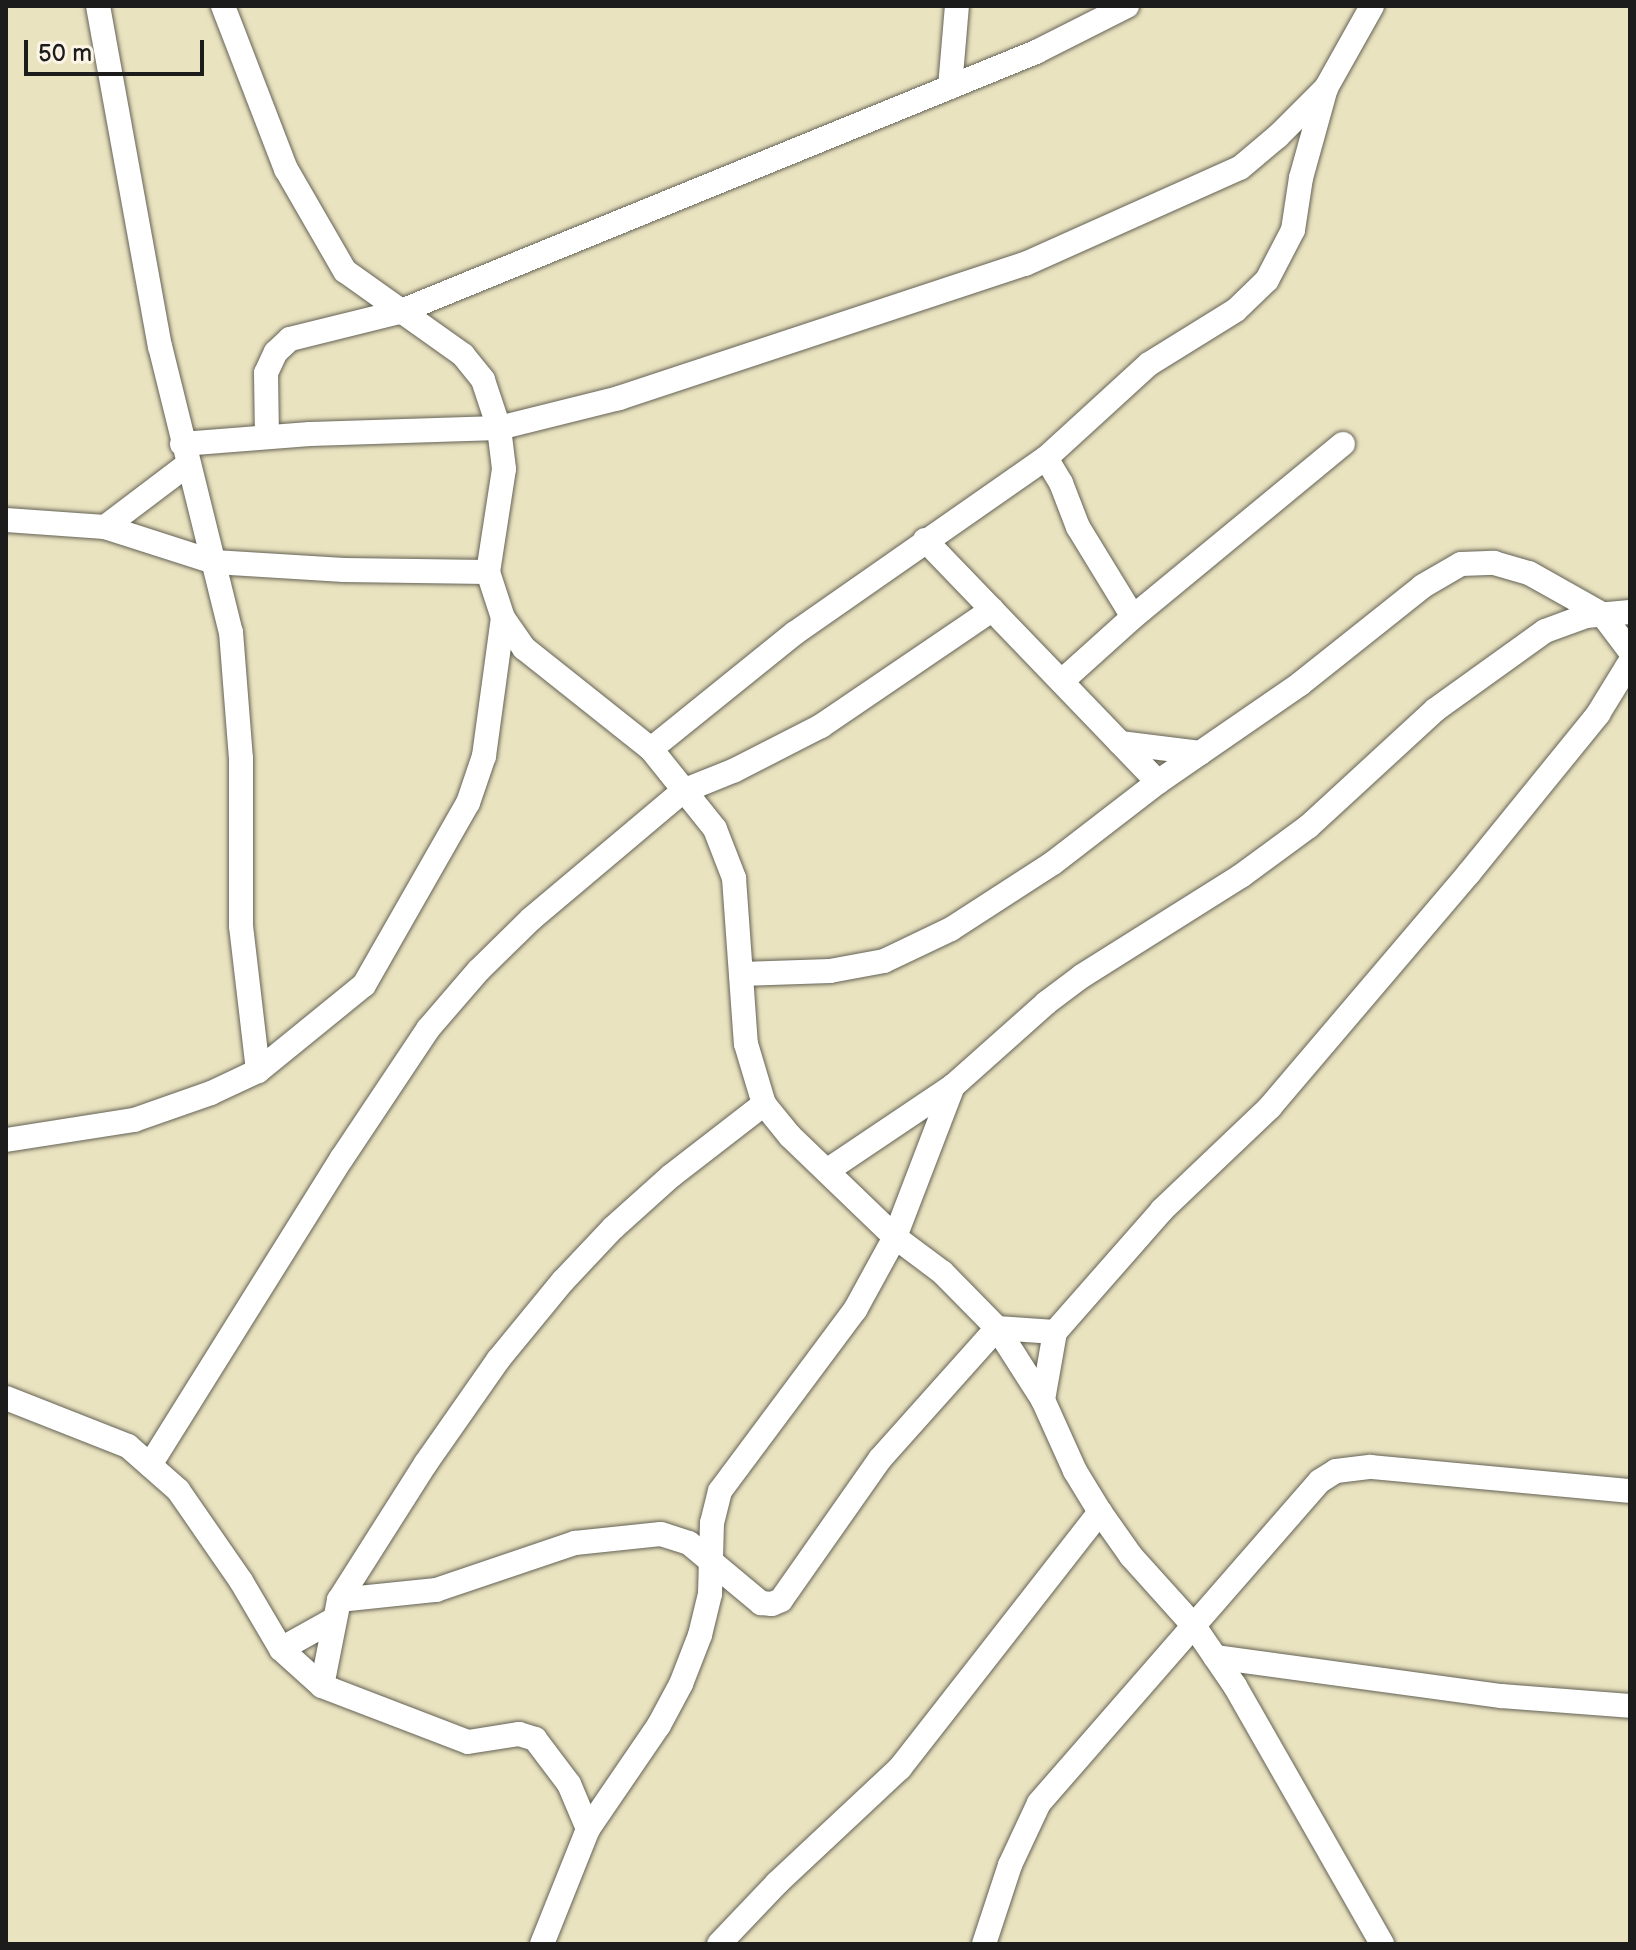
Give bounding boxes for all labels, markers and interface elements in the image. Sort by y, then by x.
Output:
scale bar [28,24,208,74]
text: 50 m [38,39,92,68]

